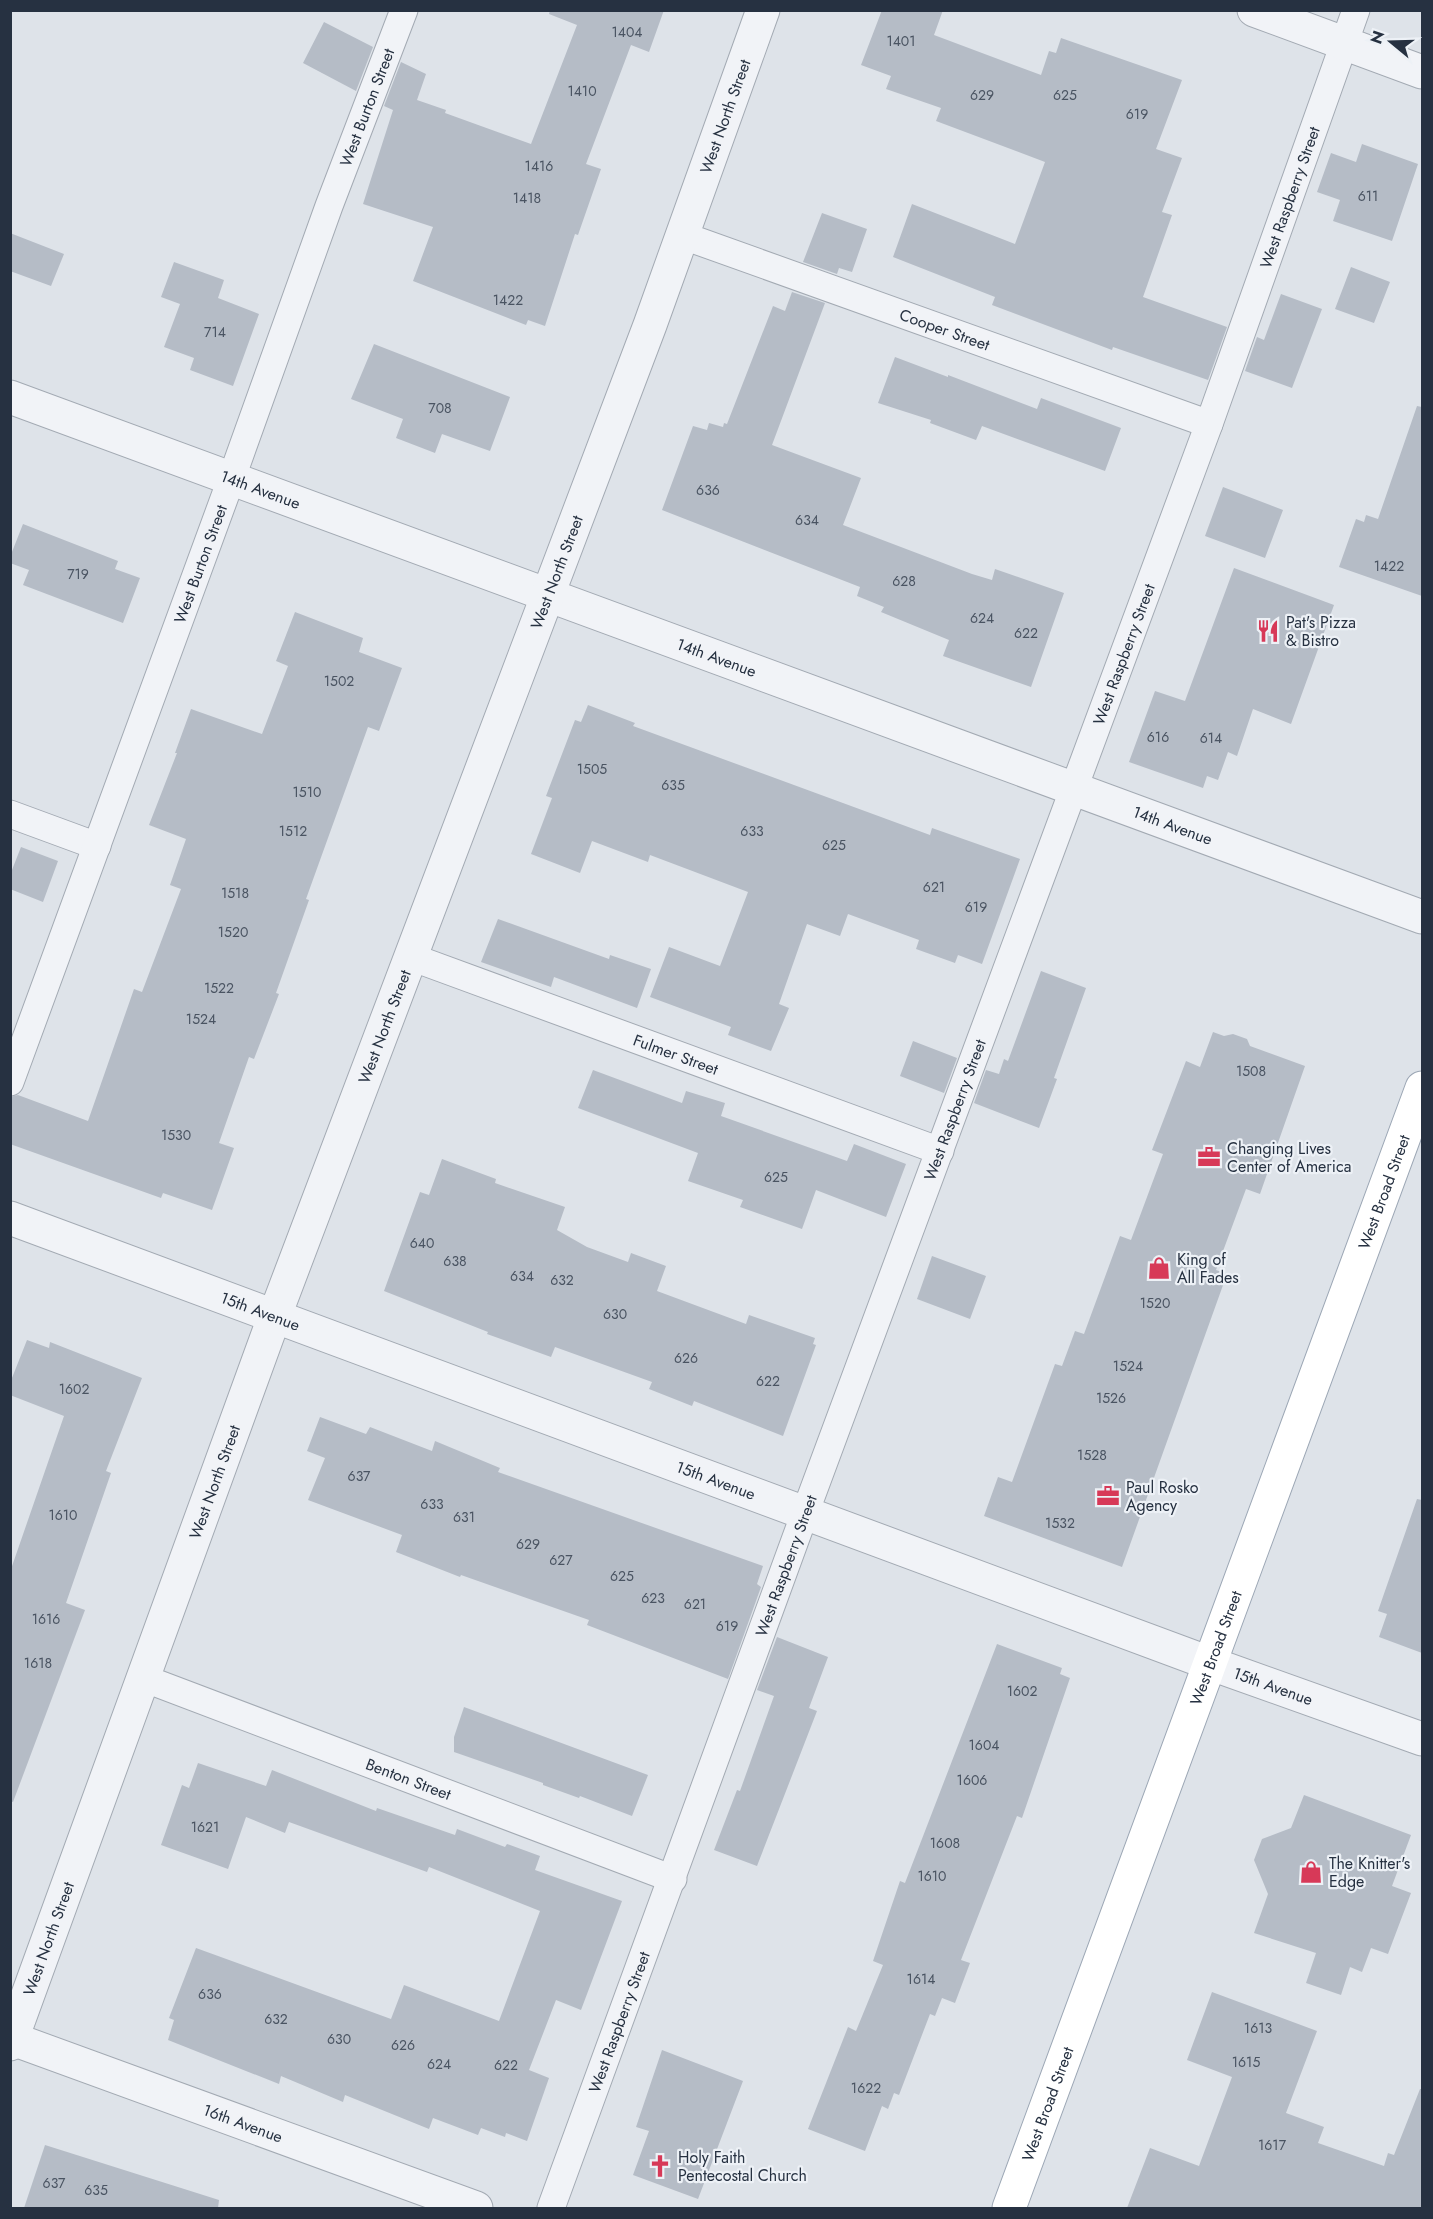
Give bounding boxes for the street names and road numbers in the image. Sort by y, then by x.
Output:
street label: West Burton Street [334,45,400,170]
street label: West North Street [694,56,756,177]
street label: West Raspberry Street [1254,123,1326,272]
street label: Cooper Street [896,303,993,357]
street label: 14th Avenue [217,465,304,515]
street label: West Burton Street [168,501,233,626]
street label: West North Street [525,512,589,632]
street label: West Raspberry Street [1087,580,1161,728]
street label: 14th Avenue [673,632,760,683]
street label: 14th Avenue [1129,800,1216,851]
street label: West North Street [353,967,417,1087]
street label: Fulmer Street [630,1028,721,1081]
street label: West Raspberry Street [918,1036,992,1184]
street label: West Broad Street [1352,1131,1416,1253]
street label: 15th Avenue [217,1286,303,1337]
street label: West North Street [183,1422,246,1542]
street label: 15th Avenue [673,1455,759,1506]
street label: West Raspberry Street [750,1492,823,1640]
street label: West Broad Street [1184,1587,1248,1709]
street label: 15th Avenue [1230,1662,1316,1711]
street label: Benton Street [362,1753,454,1806]
street label: West North Street [17,1879,80,1999]
street label: West Raspberry Street [583,1948,656,2096]
street label: West Broad Street [1016,2043,1080,2165]
street label: 16th Avenue [200,2098,286,2149]

